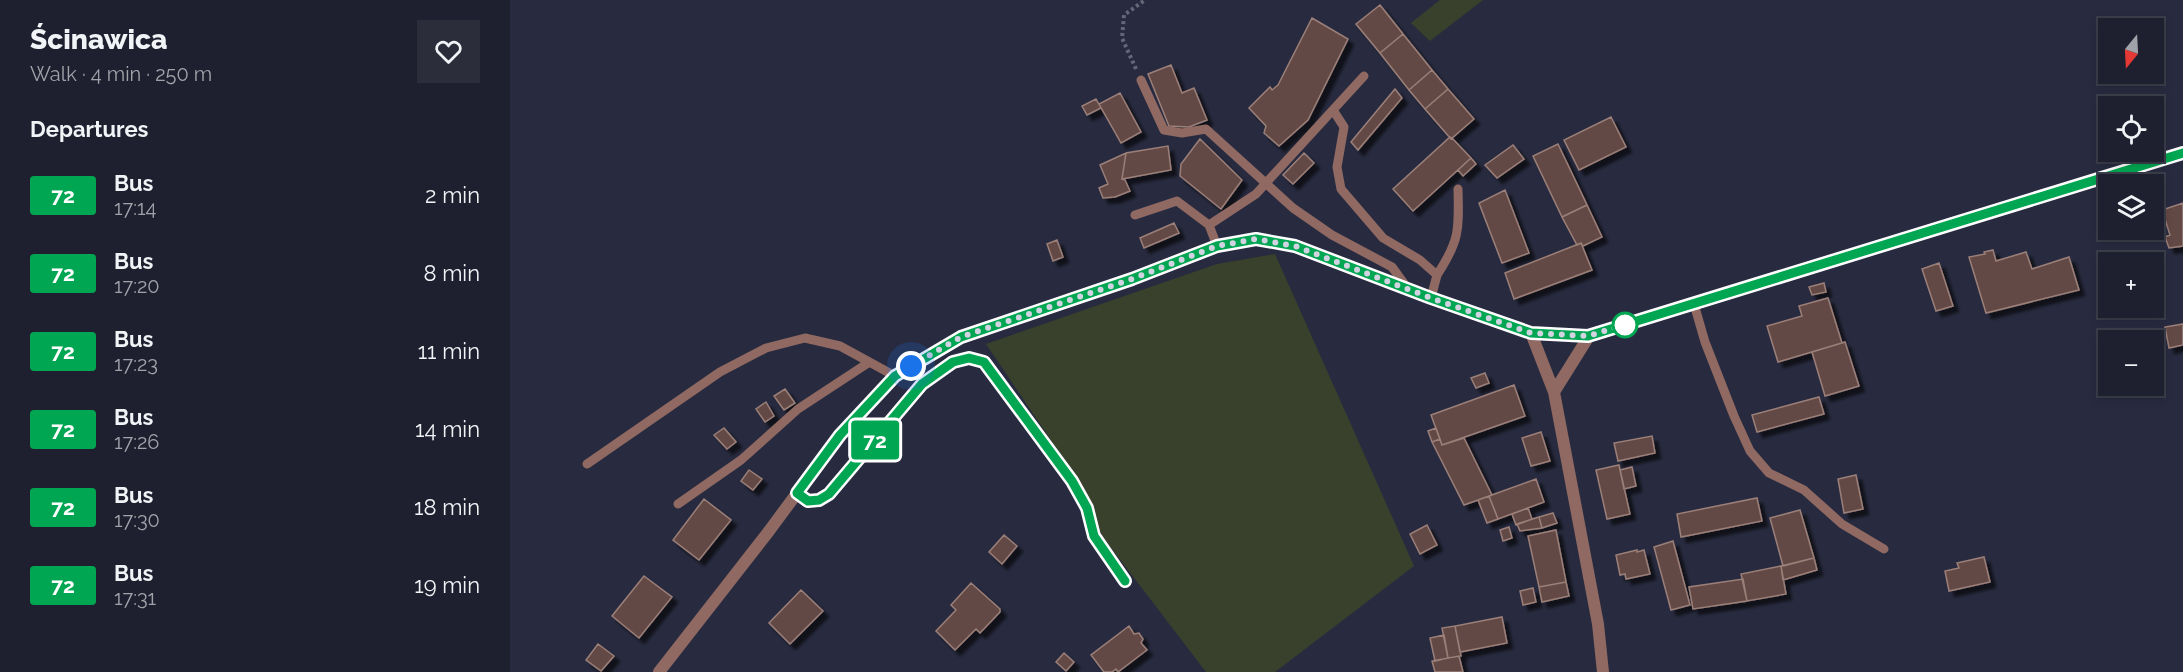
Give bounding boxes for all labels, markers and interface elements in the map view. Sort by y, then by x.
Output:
north arrow [2098,18,2164,84]
map controls [2098,18,2164,396]
button: heart [417,20,480,83]
text: Ścinawica [30,23,167,56]
text: Walk · 4 min · 250 m [30,62,212,86]
button: locate [2098,96,2164,162]
text: Departures [30,116,148,142]
text: Bus [114,170,153,196]
button: layers [2098,174,2164,240]
text: 2 min [425,182,480,208]
text: 72 [51,183,75,208]
text: 17:14 [114,196,156,220]
text: Bus [114,248,153,274]
button: + [2098,252,2164,318]
text: 8 min [424,260,480,286]
text: 72 [51,261,75,286]
text: 17:20 [114,274,160,298]
unlabelled marker [1612,312,1638,338]
text: Bus [114,326,153,352]
button: − [2098,330,2164,396]
text: 11 min [418,338,480,364]
text: 72 [51,339,75,364]
your location [896,351,926,381]
text: 17:23 [114,352,158,376]
text: Bus [114,404,153,430]
text: 14 min [415,416,480,442]
text: 72 [51,417,75,442]
line badge: 72 [848,420,902,460]
text: 72 [863,428,887,453]
text: 17:26 [114,430,159,454]
text: Bus [114,482,153,508]
text: 18 min [414,494,480,520]
text: 72 [51,495,75,520]
text: 17:30 [114,508,160,532]
text: Bus [114,560,153,586]
text: 19 min [414,572,480,598]
text: 72 [51,573,75,598]
text: 17:31 [114,586,156,610]

